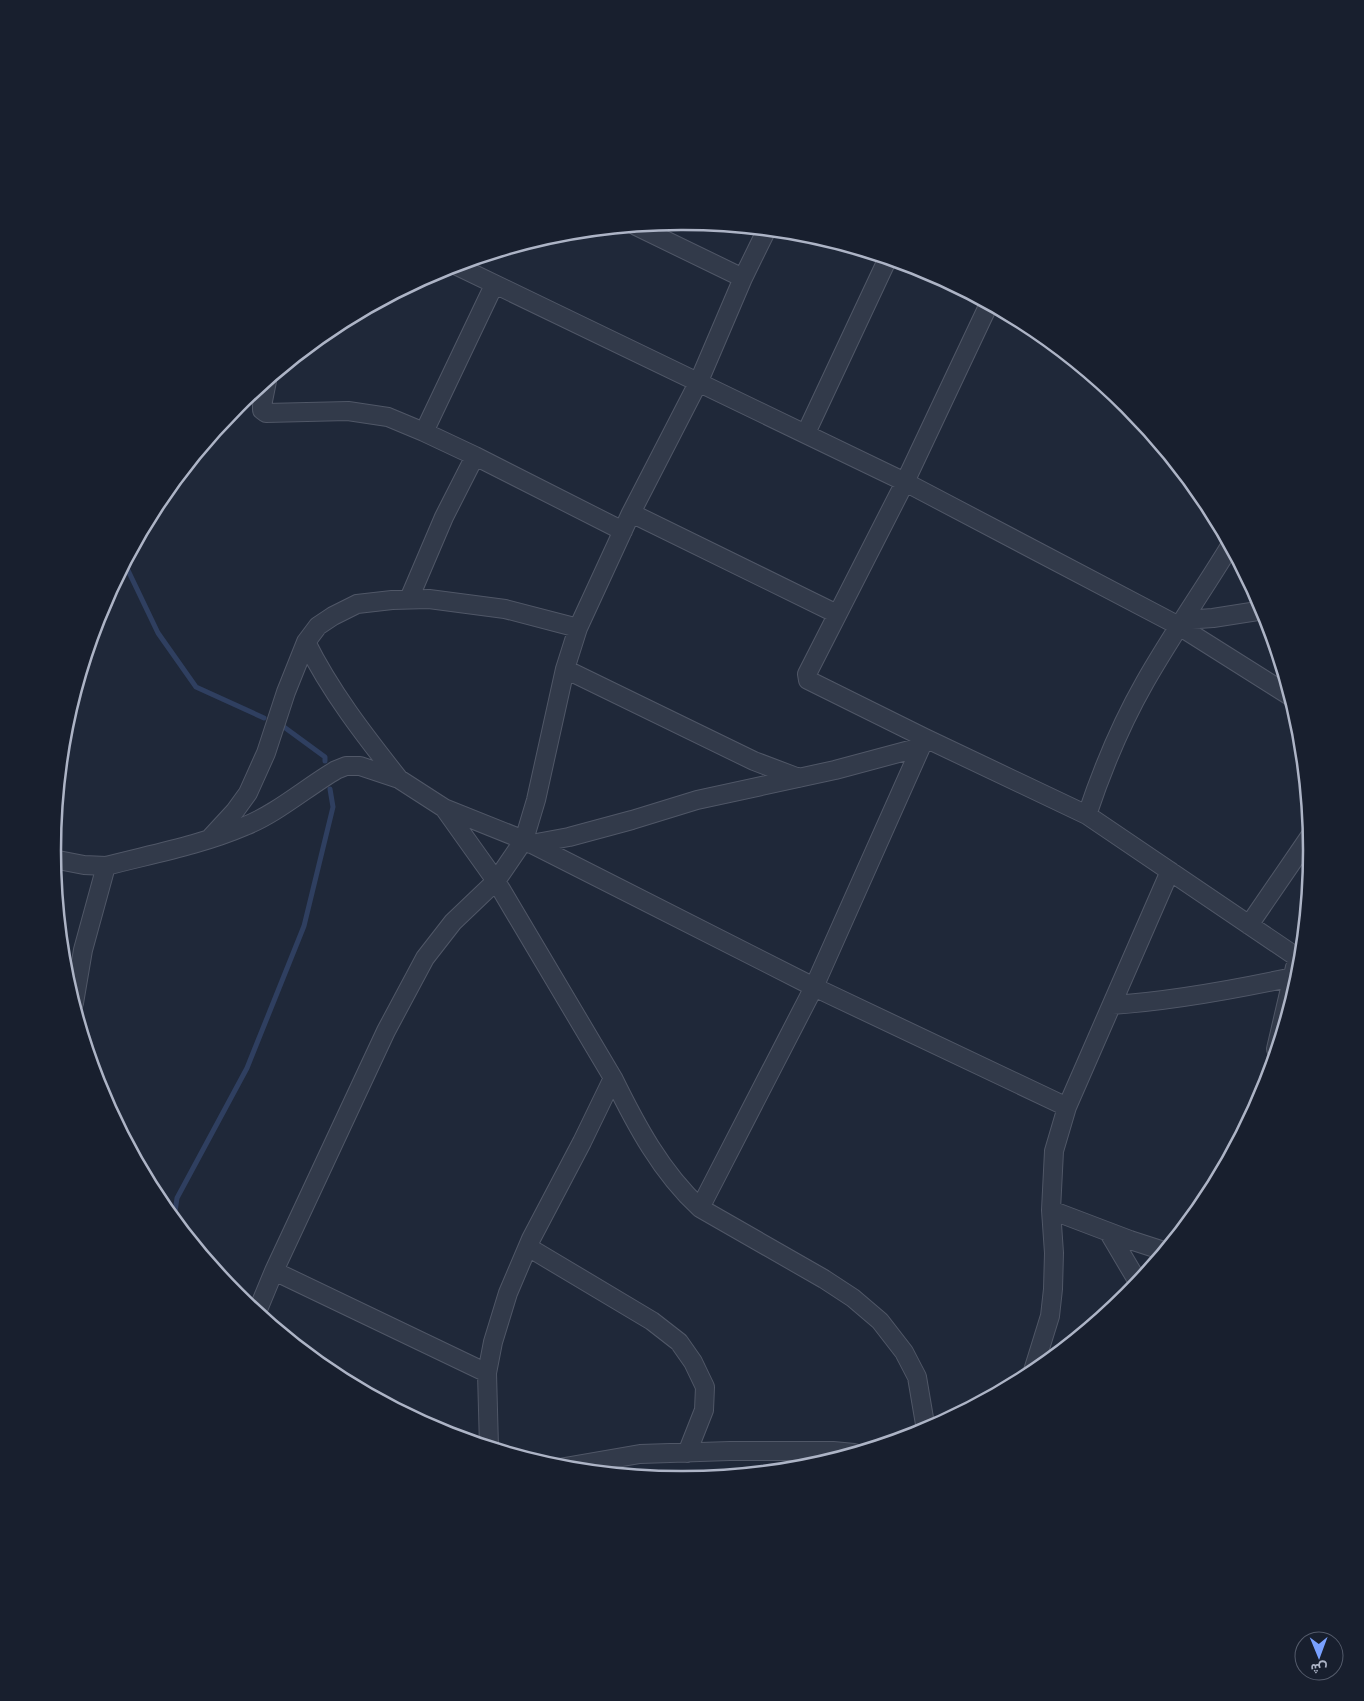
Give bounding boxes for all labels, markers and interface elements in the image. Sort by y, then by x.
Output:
north arrow [1294,1631,1344,1681]
text: ش [1310,1660,1328,1677]

